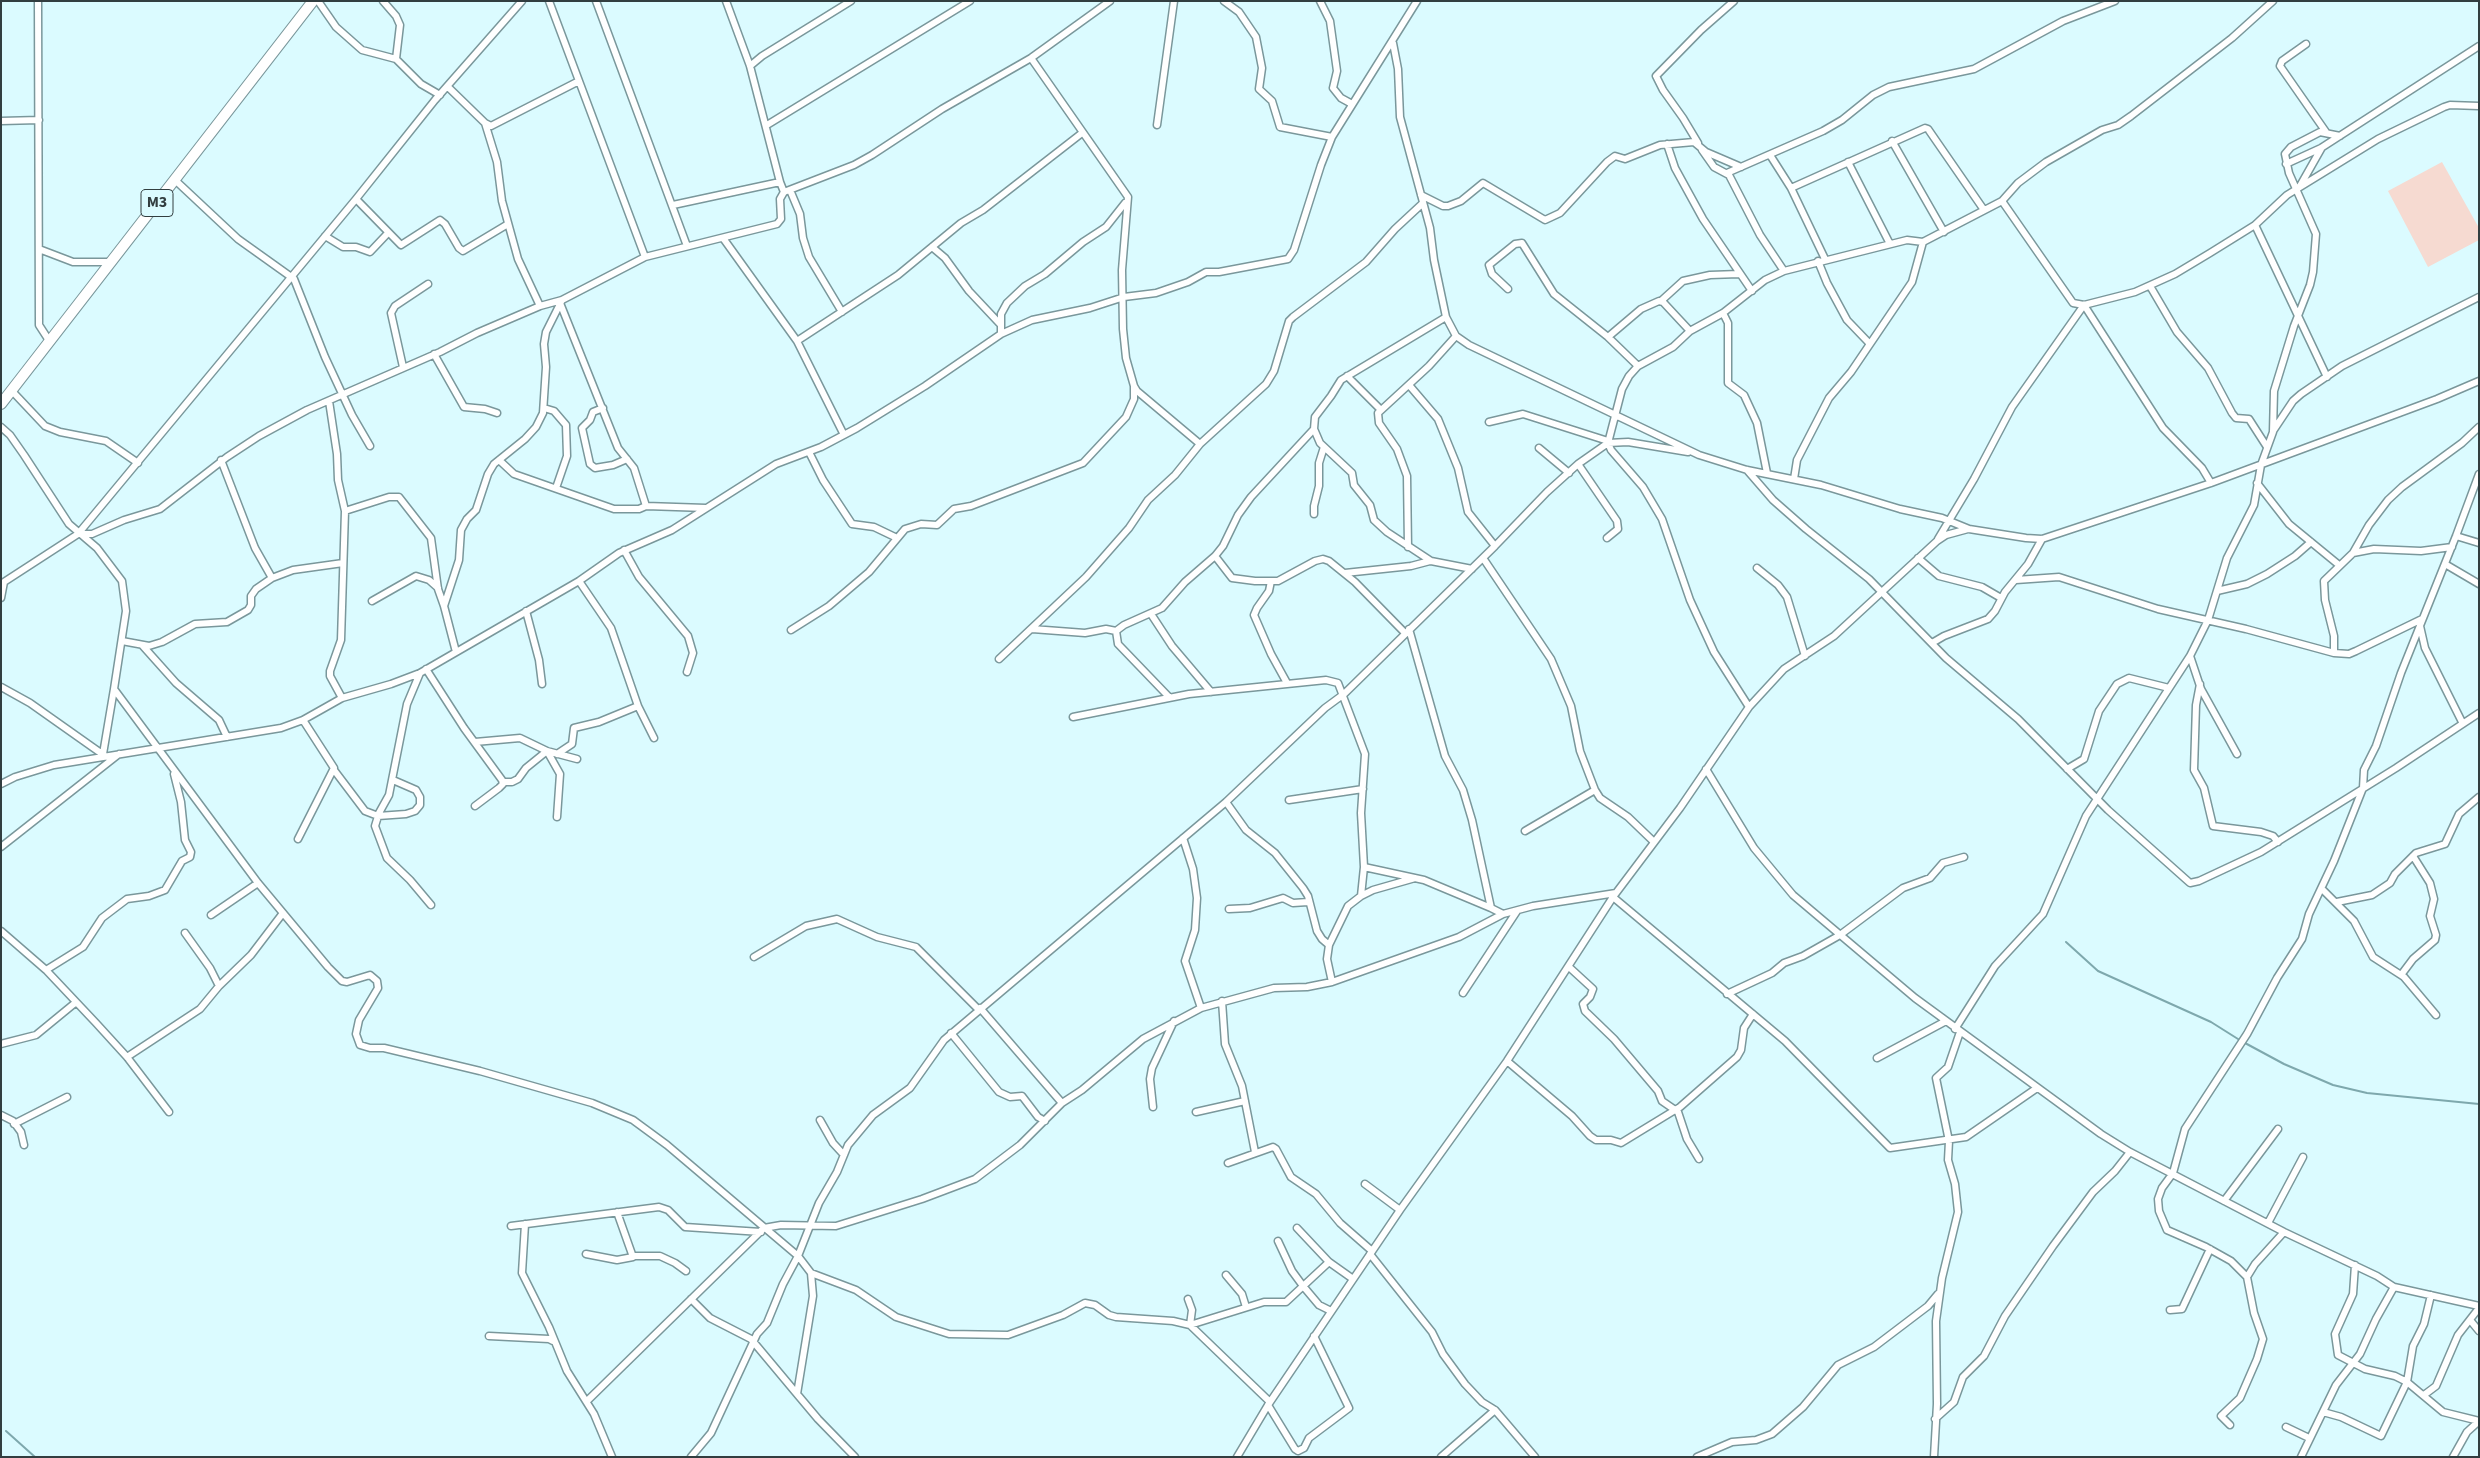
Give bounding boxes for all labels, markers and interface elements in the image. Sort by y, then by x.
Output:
road number: M3 [141,190,173,217]

